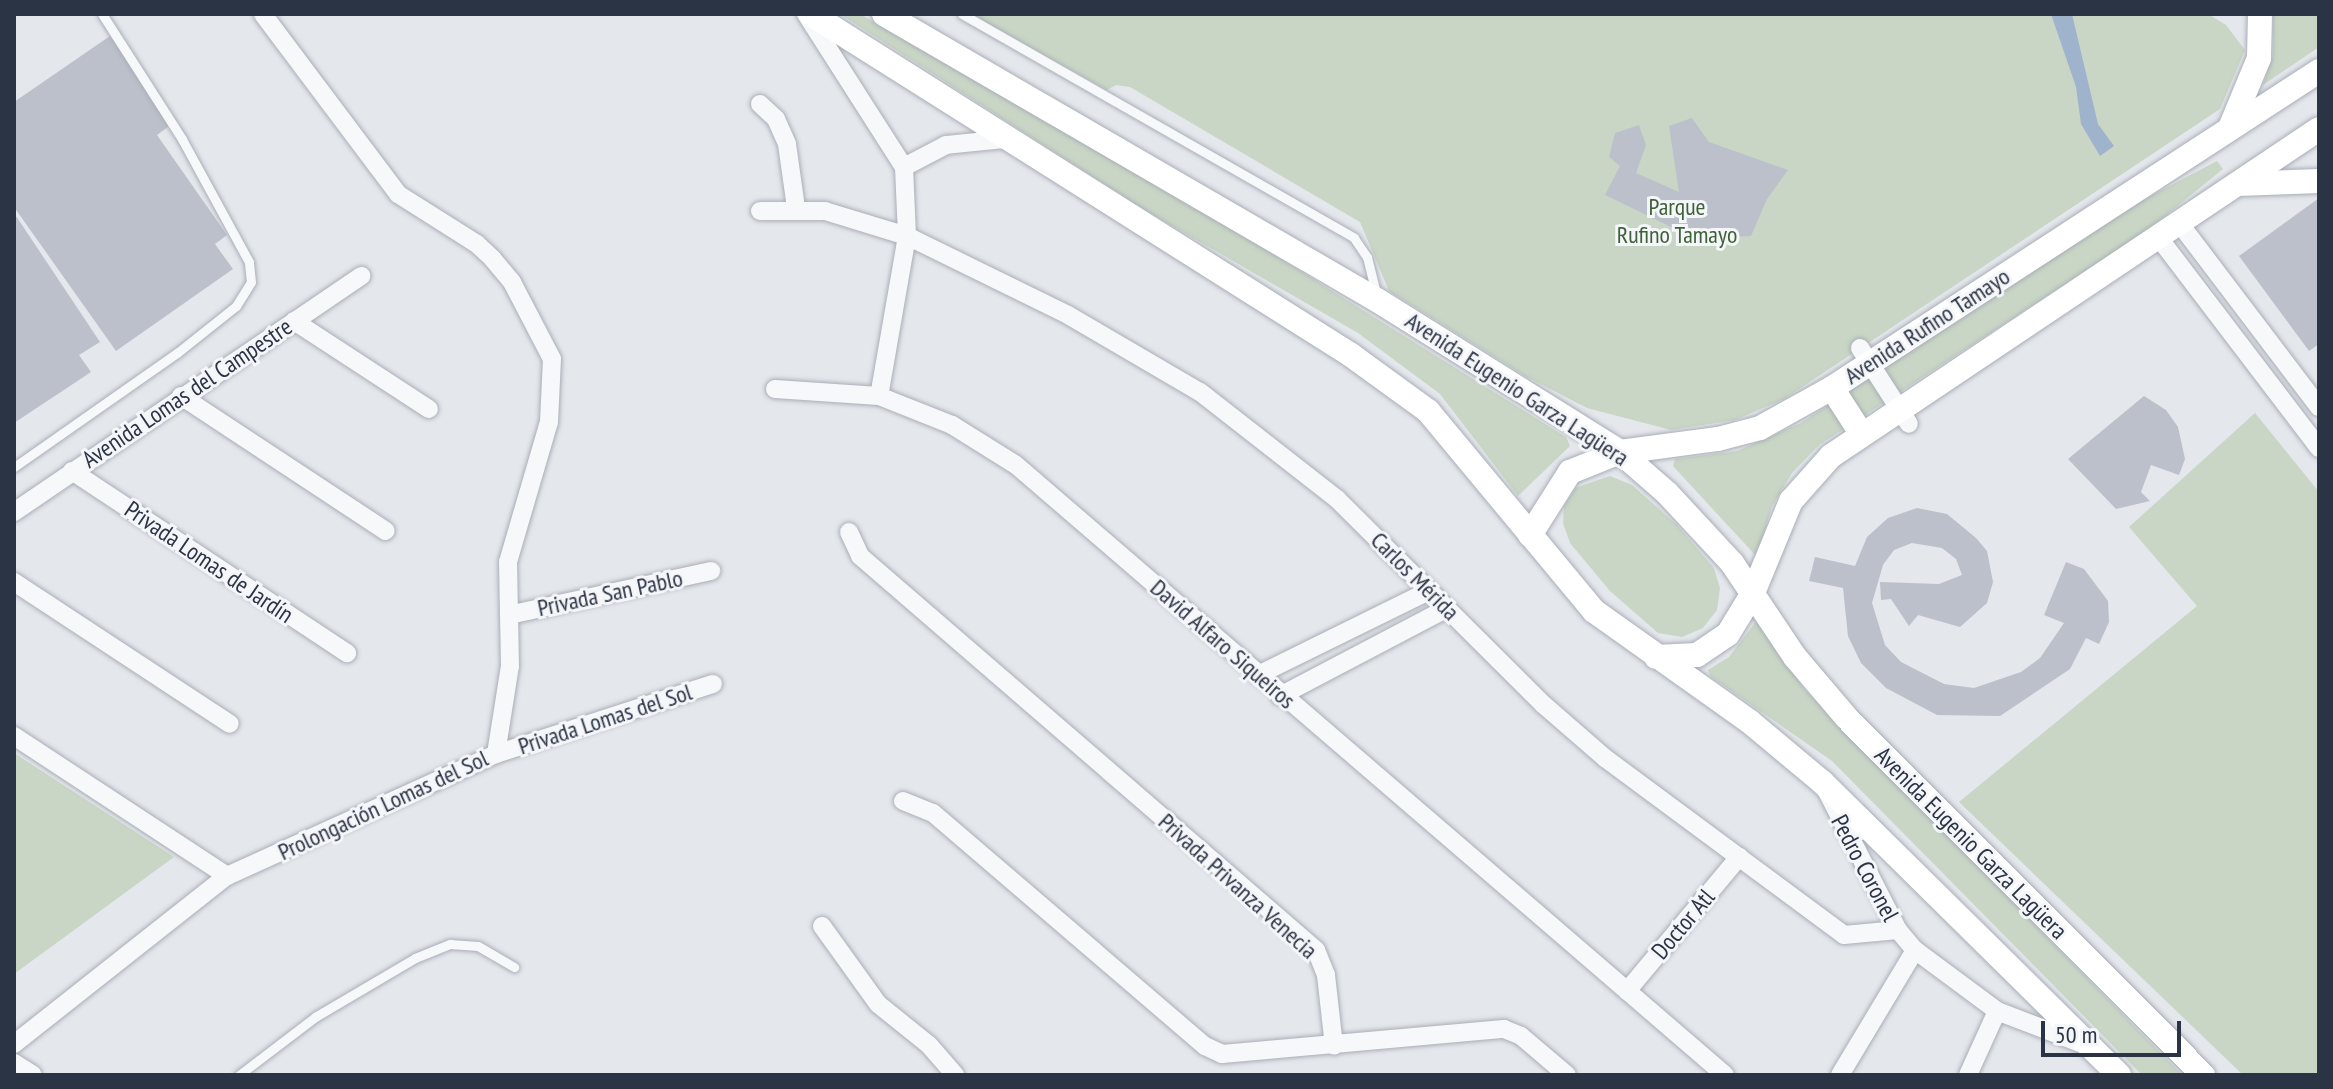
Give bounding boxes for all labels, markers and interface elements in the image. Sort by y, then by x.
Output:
park label: Parque Rufino Tamayo [1616,193,1738,249]
street label: Avenida Rufino Tamayo [1839,262,2015,390]
street label: Avenida Eugenio Garza Lagüera [1400,306,1634,472]
street label: Avenida Lomas del Campestre [77,312,297,474]
street label: Privada Lomas de Jardín [119,495,299,629]
street label: Carlos Mérida [1365,526,1465,626]
street label: Privada San Pablo [535,564,685,622]
street label: David Alfaro Siqueiros [1144,573,1302,715]
street label: Privada Lomas del Sol [515,677,695,761]
street label: Avenida Eugenio Garza Lagüera [1869,741,2073,945]
street label: Prolongación Lomas del Sol [273,744,493,866]
street label: Privada Privanza Venecia [1153,807,1323,965]
street label: Pedro Coronel [1825,810,1905,926]
street label: Doctor Atl [1645,883,1721,965]
scale bar [2045,1005,2185,1055]
text: 50 m [2055,1019,2097,1050]

